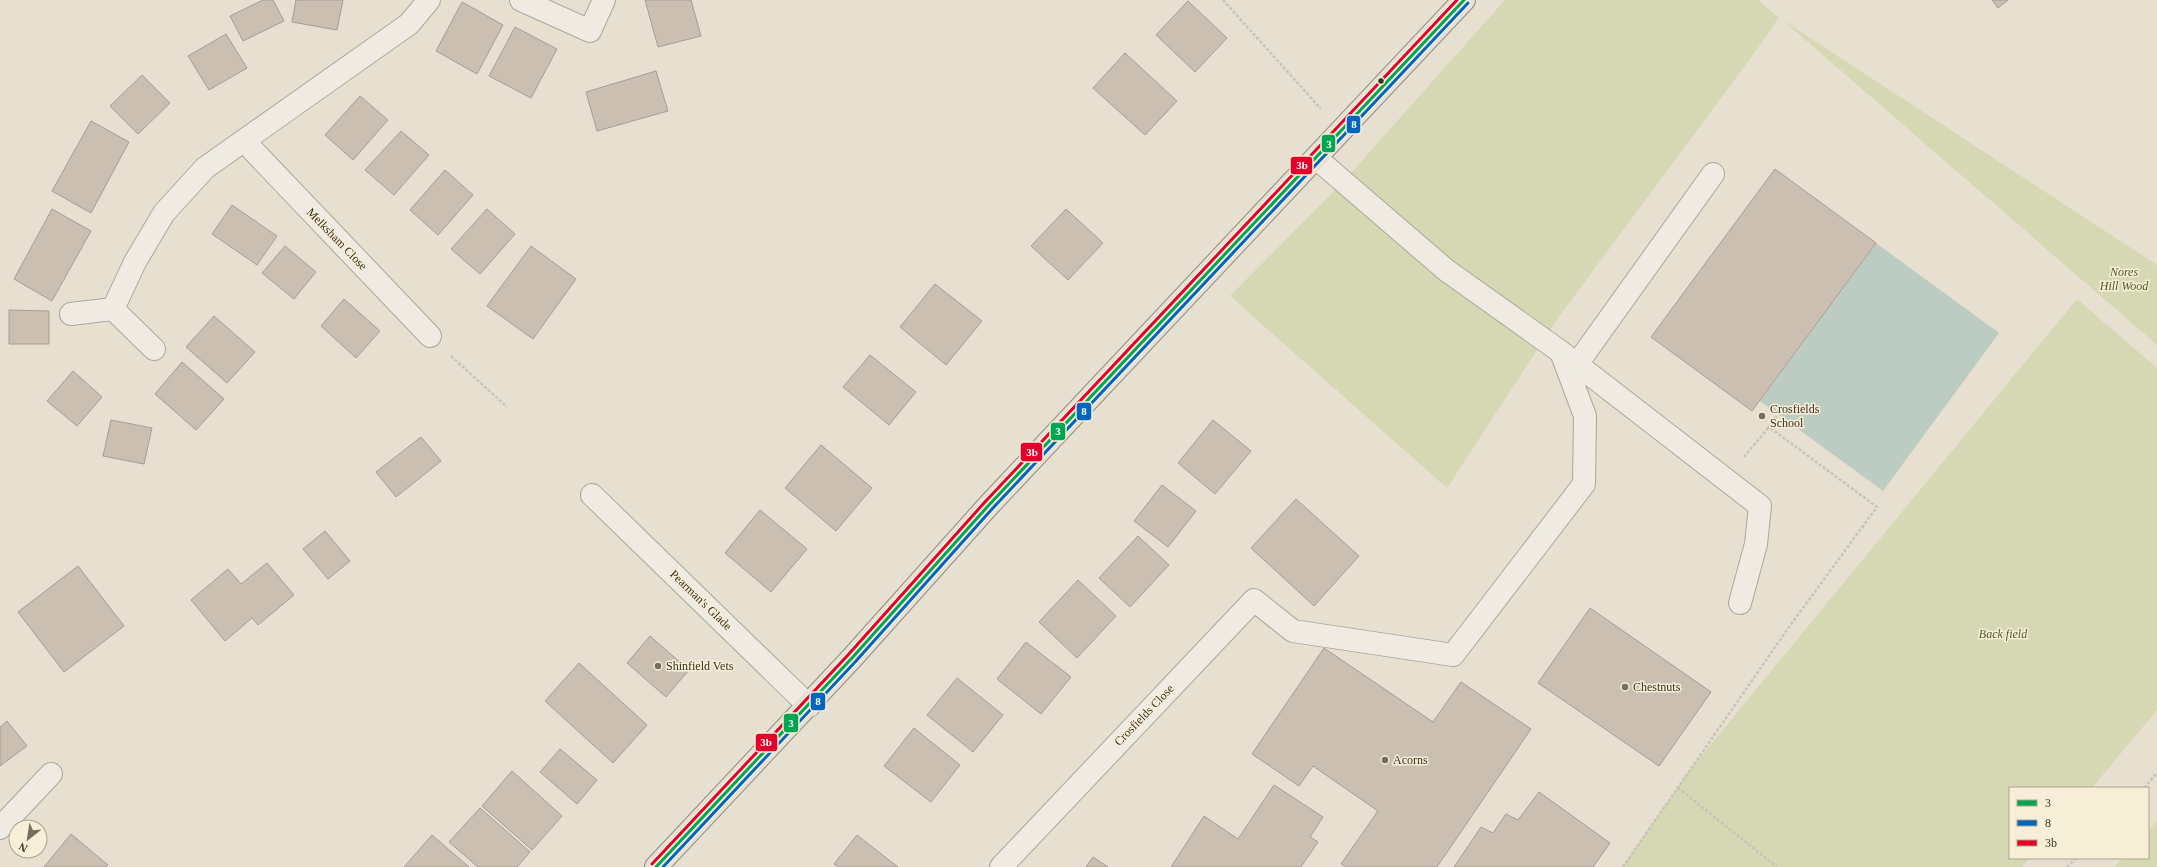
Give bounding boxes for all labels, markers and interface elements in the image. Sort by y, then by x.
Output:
unlabelled marker [1376,76,1386,86]
line badge: 8 [1346,115,1361,134]
text: 8 [1351,118,1357,130]
line badge: 3 [1321,134,1336,153]
text: 3 [1326,138,1332,150]
line badge: 3b [1290,156,1313,175]
text: 3b [1296,159,1308,171]
street label: Melksham Close [304,205,370,273]
park label: Nores Hill Wood [2099,265,2149,293]
line badge: 8 [1076,402,1092,421]
place label: Crosfields School [1770,402,1820,430]
text: 8 [1081,405,1087,417]
marker: Crosfields School [1757,411,1767,421]
line badge: 3 [1050,422,1066,441]
text: 3 [1055,425,1061,437]
line badge: 3b [1020,442,1043,462]
text: 3b [1026,446,1038,458]
street label: Pearman's Glade [667,567,735,633]
park label: Back field [1979,627,2028,641]
place label: Shinfield Vets [666,659,734,673]
marker: Shinfield Vets [653,661,663,671]
place label: Chestnuts [1633,680,1681,694]
street label: Crosfields Close [1111,681,1177,749]
marker: Chestnuts [1620,682,1630,692]
line badge: 8 [810,692,826,711]
text: 8 [815,695,821,707]
line badge: 3 [783,713,799,733]
text: 3 [788,717,794,729]
line badge: 3b [755,733,778,752]
text: 3b [760,736,772,748]
place label: Acorns [1393,753,1428,767]
marker: Acorns [1380,755,1390,765]
legend [2009,787,2149,859]
text: 3 [2045,796,2051,810]
text: 8 [2045,816,2051,830]
north arrow [8,819,48,859]
text: 3b [2045,836,2057,850]
text: N [17,840,29,855]

